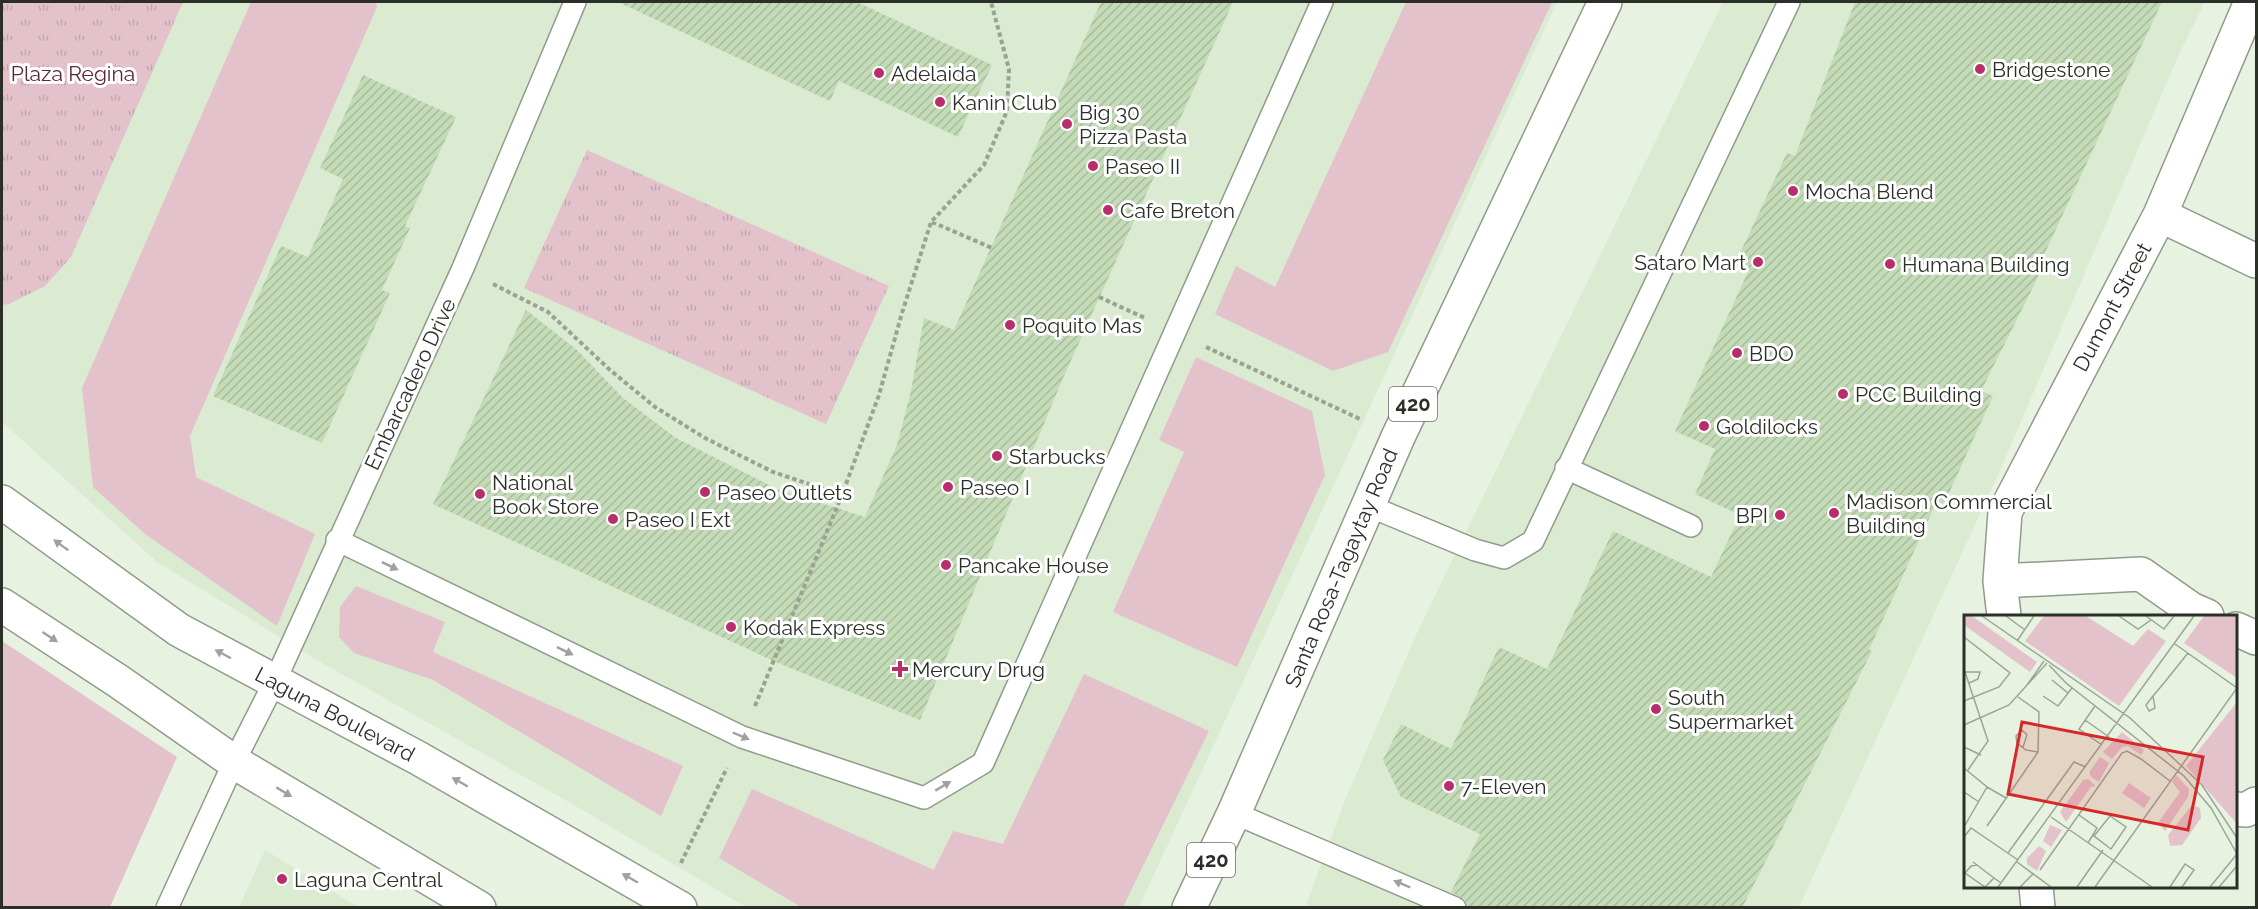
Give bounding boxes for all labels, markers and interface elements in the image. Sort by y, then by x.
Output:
place label: Bridgestone [1992,57,2110,82]
park label: Plaza Regina [11,61,135,86]
place label: Adelaida [891,61,977,86]
marker: Bridgestone [1973,62,1987,76]
marker: Adelaida [872,66,886,80]
place label: Kanin Club [952,90,1057,115]
marker: Kanin Club [933,95,947,109]
place label: Big 30 Pizza Pasta [1079,100,1187,149]
marker: Big 30 Pizza Pasta [1060,117,1074,131]
place label: Paseo II [1105,154,1180,179]
marker: Paseo II [1086,159,1100,173]
place label: Mocha Blend [1805,179,1934,204]
marker: Mocha Blend [1786,184,1800,198]
place label: Cafe Breton [1120,198,1235,223]
marker: Cafe Breton [1101,203,1115,217]
street label: Dumont Street [2068,238,2156,376]
place label: Sataro Mart [1634,250,1746,275]
place label: Humana Building [1902,252,2069,277]
marker: Sataro Mart [1751,255,1765,269]
marker: Humana Building [1883,257,1897,271]
street label: Embarcadero Drive [359,294,461,474]
place label: Poquito Mas [1022,313,1142,338]
marker: Poquito Mas [1003,318,1017,332]
place label: BDO [1749,341,1794,366]
marker: BDO [1730,346,1744,360]
place label: PCC Building [1855,382,1982,407]
road number: 420 [1389,387,1437,421]
marker: PCC Building [1836,387,1850,401]
place label: Goldilocks [1716,414,1818,439]
marker: Goldilocks [1697,419,1711,433]
place label: Starbucks [1009,444,1106,469]
street label: Santa Rosa-Tagaytay Road [1279,445,1403,691]
marker: Starbucks [990,449,1004,463]
place label: National Book Store [492,470,599,519]
place label: Paseo I [960,475,1030,500]
place label: Paseo Outlets [717,480,852,505]
marker: Paseo I [941,480,955,494]
marker: Paseo Outlets [698,485,712,499]
marker: National Book Store [473,487,487,501]
place label: Madison Commercial Building [1846,489,2052,538]
place label: BPI [1736,503,1768,528]
marker: Madison Commercial Building [1827,506,1841,520]
place label: Paseo I Ext [625,507,731,532]
marker: BPI [1773,508,1787,522]
marker: Paseo I Ext [606,512,620,526]
one-way arrow [54,539,70,551]
place label: Pancake House [958,553,1109,578]
marker: Pancake House [939,558,953,572]
one-way arrow [382,561,399,570]
place label: Kodak Express [743,615,885,640]
inset map [1964,615,2237,888]
marker: Kodak Express [724,620,738,634]
one-way arrow [42,631,58,643]
one-way arrow [557,646,574,655]
one-way arrow [214,649,232,659]
place label: Mercury Drug [912,657,1045,682]
street label: Laguna Boulevard [251,661,419,767]
marker: Mercury Drug [893,662,907,676]
place label: South Supermarket [1668,685,1794,734]
marker: South Supermarket [1649,702,1663,716]
one-way arrow [732,731,750,741]
place label: 7-Eleven [1461,774,1546,799]
one-way arrow [451,777,468,787]
marker: 7-Eleven [1442,779,1456,793]
one-way arrow [935,781,951,792]
one-way arrow [276,787,293,797]
road number: 420 [1187,843,1235,877]
place label: Laguna Central [294,867,443,892]
marker: Laguna Central [275,872,289,886]
one-way arrow [622,873,638,884]
one-way arrow [1393,880,1410,889]

